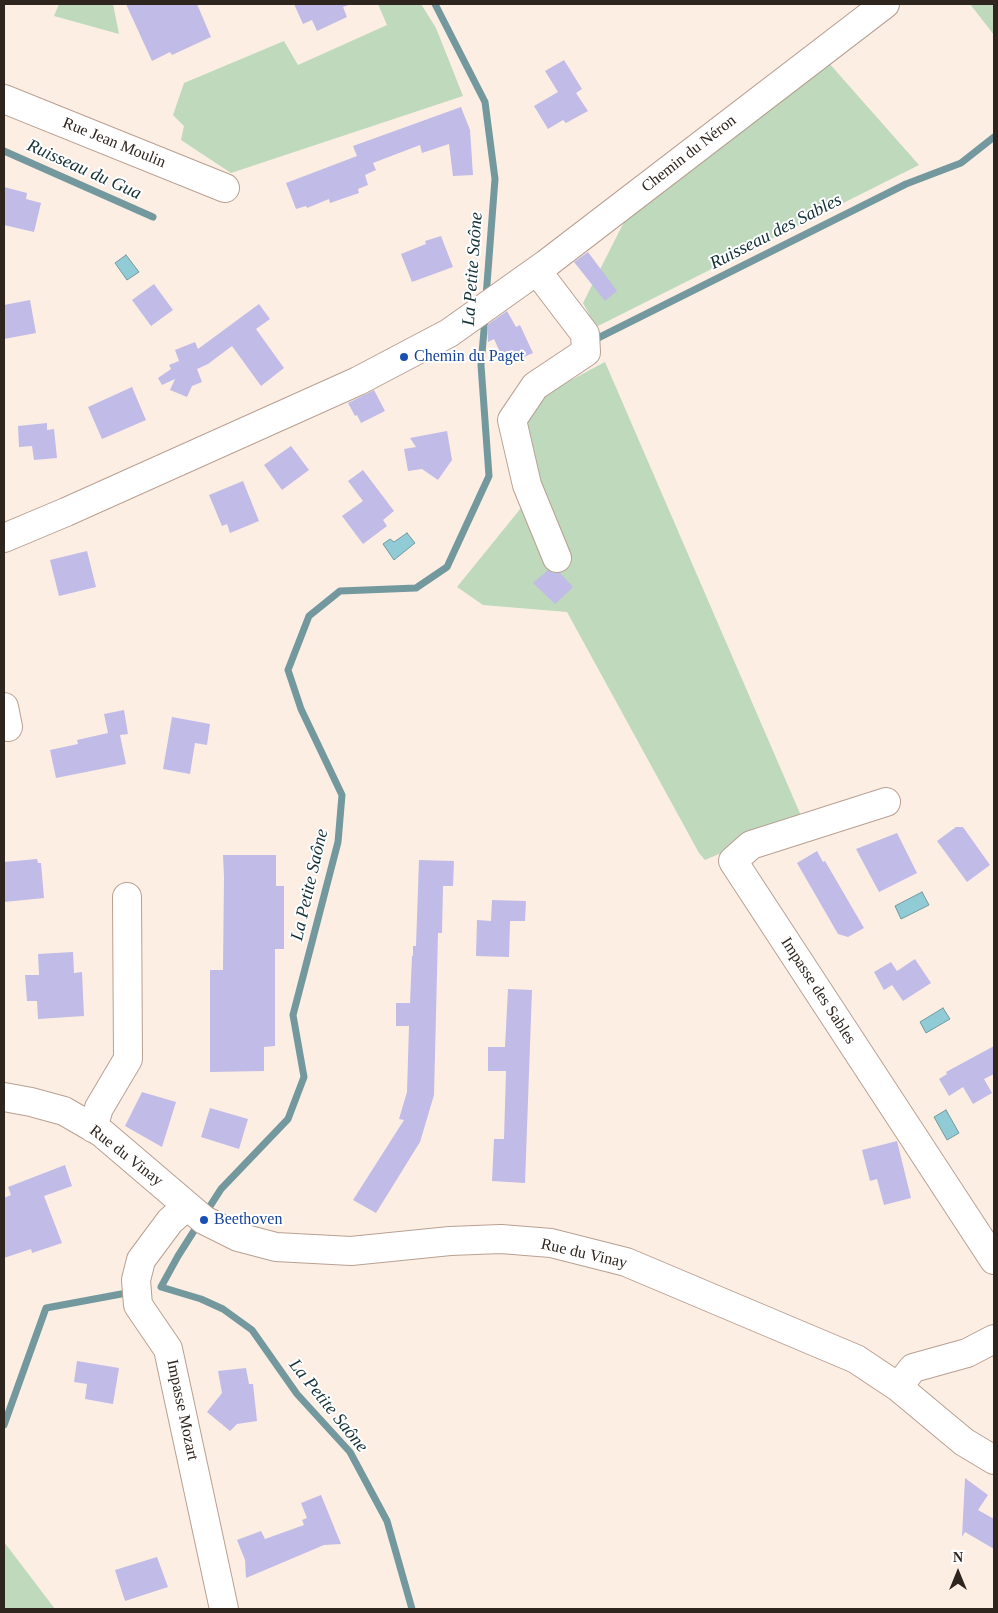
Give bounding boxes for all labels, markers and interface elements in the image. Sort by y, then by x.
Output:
street label: Chemin du Néron [638,111,740,197]
street label: Rue Jean Moulin [60,114,168,172]
water label: Ruisseau du Gua [23,135,145,205]
water label: Ruisseau des Sables [707,189,845,275]
water label: La Petite Saône [458,211,488,327]
place label: Chemin du Paget [414,347,524,367]
marker: Chemin du Paget [398,351,410,363]
water label: La Petite Saône [287,827,333,943]
street label: Impasse des Sables [776,934,860,1048]
street label: Rue du Vinay [85,1121,167,1191]
place label: Beethoven [214,1210,282,1230]
marker: Beethoven [198,1214,210,1226]
street label: Rue du Vinay [539,1235,629,1273]
water label: La Petite Saône [284,1355,372,1457]
street label: Impasse Mozart [162,1358,202,1462]
north arrow [933,1548,983,1598]
text: N [953,1550,963,1565]

